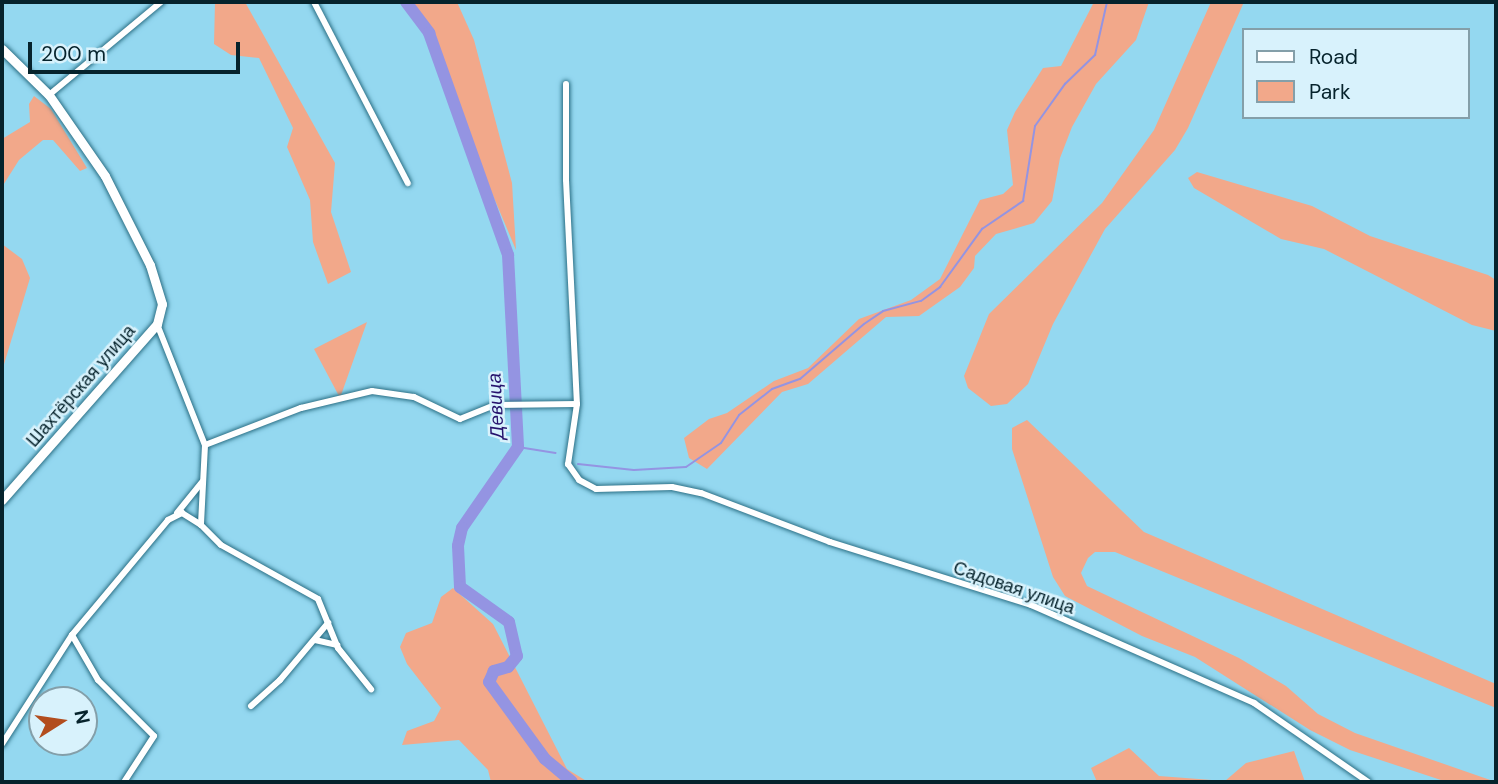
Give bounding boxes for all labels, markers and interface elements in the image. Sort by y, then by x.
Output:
scale bar [32,28,243,72]
legend [1242,28,1470,119]
text: 200 m [41,40,106,68]
text: Road [1309,43,1358,71]
text: Park [1309,78,1350,106]
street label: Шахтёрская улица [22,320,140,452]
water label: Девица [483,372,509,440]
street label: Садовая улица [950,557,1078,619]
north arrow [28,686,98,756]
text: N [68,708,96,726]

